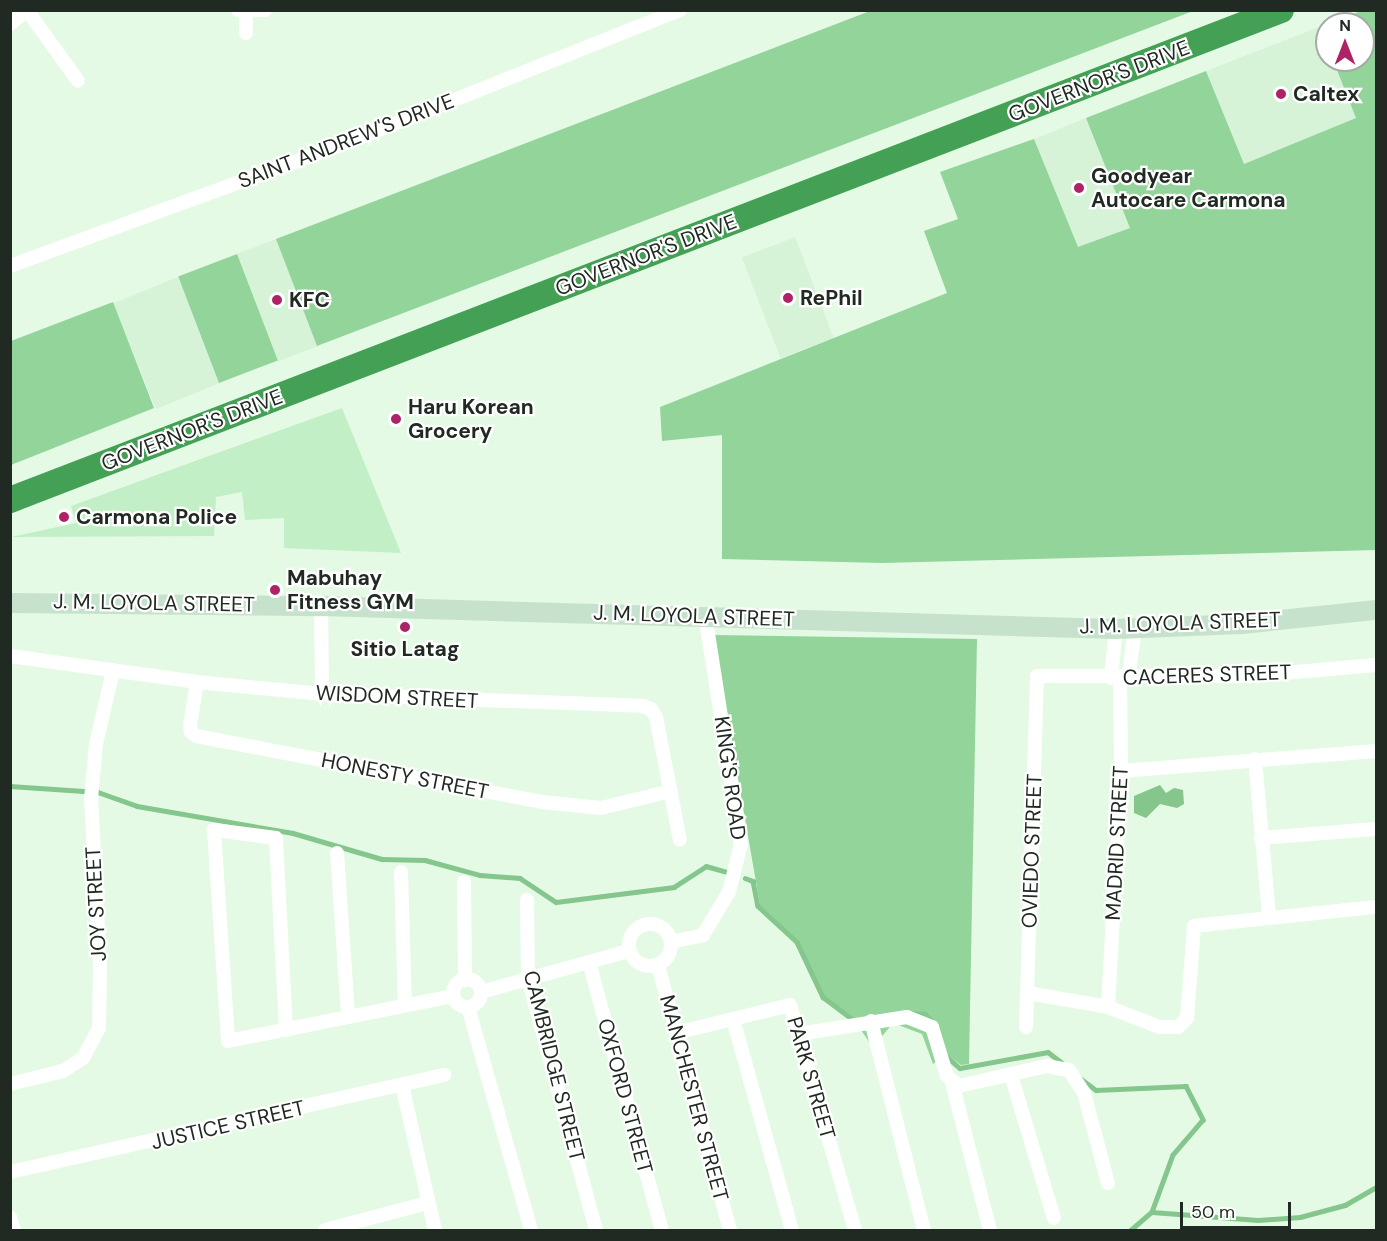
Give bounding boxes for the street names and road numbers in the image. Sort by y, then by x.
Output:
street label: GOVERNOR'S DRIVE [1005,35,1193,127]
street label: SAINT ANDREW'S DRIVE [234,88,458,194]
street label: GOVERNOR'S DRIVE [552,209,740,301]
street label: GOVERNOR'S DRIVE [98,384,286,476]
street label: J. M. LOYOLA STREET [53,589,255,617]
street label: J. M. LOYOLA STREET [593,600,795,632]
street label: J. M. LOYOLA STREET [1079,607,1281,639]
street label: CACERES STREET [1122,659,1292,691]
street label: WISDOM STREET [315,680,479,714]
street label: KING'S ROAD [709,714,751,842]
street label: HONESTY STREET [319,747,491,805]
street label: MADRID STREET [1100,765,1134,921]
street label: OVIEDO STREET [1017,773,1047,929]
street label: JOY STREET [80,846,112,962]
street label: CAMBRIDGE STREET [518,968,590,1164]
street label: MANCHESTER STREET [654,992,734,1204]
street label: PARK STREET [781,1014,841,1142]
street label: OXFORD STREET [592,1016,658,1176]
street label: JUSTICE STREET [149,1095,307,1155]

